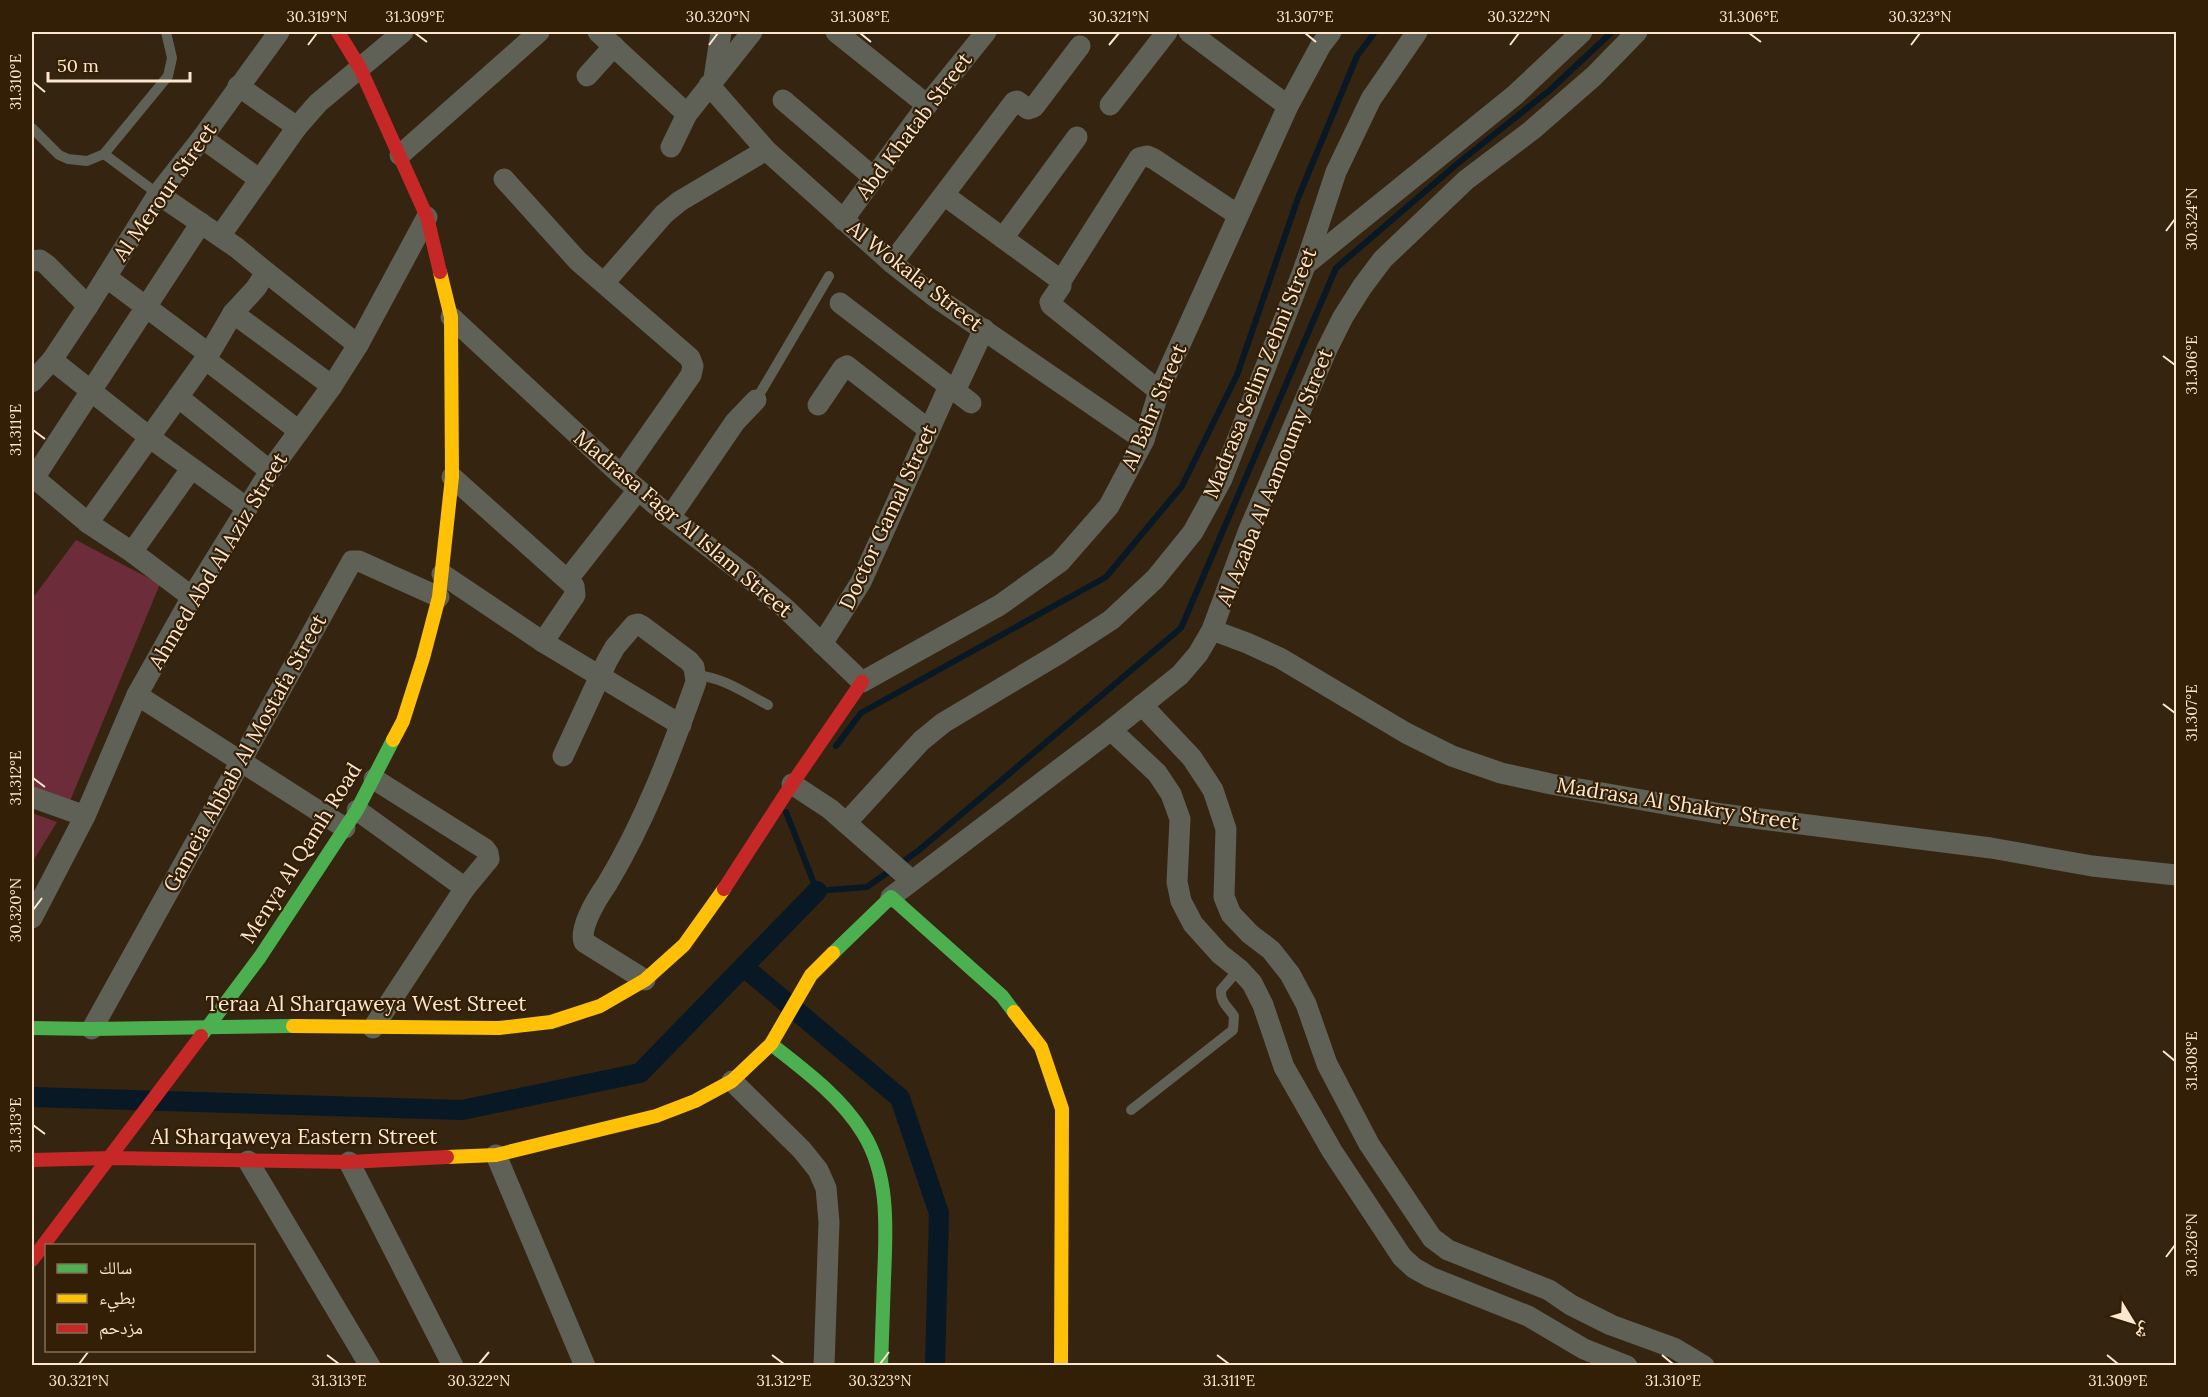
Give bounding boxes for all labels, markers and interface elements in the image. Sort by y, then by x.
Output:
text: 30.319°N [286,7,348,26]
text: 31.309°E [385,7,445,26]
text: 30.320°N [686,7,750,26]
text: 31.308°E [830,7,890,26]
text: 30.321°N [1089,7,1149,26]
text: 31.307°E [1276,7,1334,26]
text: 30.322°N [1487,7,1551,26]
text: 31.306°E [1719,7,1779,26]
text: 30.323°N [1888,7,1952,26]
scale bar [48,45,190,83]
street label: Abd Khatab Street [849,46,978,205]
text: 31.310°E [6,54,25,110]
text: 50 m [57,54,99,77]
street label: Al Merour Street [106,117,223,267]
text: 30.324°N [2182,188,2201,250]
street label: Al Wokala' Street [841,214,989,337]
street label: Madrasa Selim Zehni Street [1197,243,1323,502]
text: 31.306°E [2182,335,2201,395]
street label: Al Bahr Street [1114,339,1193,475]
street label: Al Azaba Al Aamoumy Street [1210,343,1339,611]
text: 31.311°E [6,404,25,456]
street label: Doctor Gamal Street [833,419,943,614]
street label: Madrasa Fagr Al Islam Street [568,424,799,624]
street label: Ahmed Abd Al Aziz Street [142,447,293,675]
street label: Gameia Ahbab Al Mostafa Street [157,608,333,896]
text: 31.307°E [2182,684,2201,742]
text: 31.312°E [6,751,25,805]
street label: Menya Al Qamh Road [234,757,367,948]
street label: Madrasa Al Shakry Street [1555,771,1802,836]
text: 30.320°N [6,878,25,942]
street label: Teraa Al Sharqaweya West Street [206,990,527,1017]
text: 31.308°E [2182,1031,2201,1091]
text: 31.313°E [6,1097,25,1153]
street label: Al Sharqaweya Eastern Street [150,1123,438,1150]
text: 30.326°N [2182,1213,2201,1277]
legend [45,1244,255,1352]
text: سالك [99,1256,132,1279]
text: بطيء [99,1286,136,1313]
north arrow [2103,1292,2163,1352]
text: مزدحم [99,1316,143,1340]
text: ش [2132,1318,2158,1344]
text: 30.321°N [49,1371,109,1390]
text: 31.313°E [311,1371,367,1390]
text: 30.322°N [447,1371,511,1390]
text: 31.312°E [757,1371,811,1390]
text: 30.323°N [848,1371,912,1390]
text: 31.311°E [1203,1371,1255,1390]
text: 31.310°E [1645,1371,1701,1390]
text: 31.309°E [2088,1371,2148,1390]

